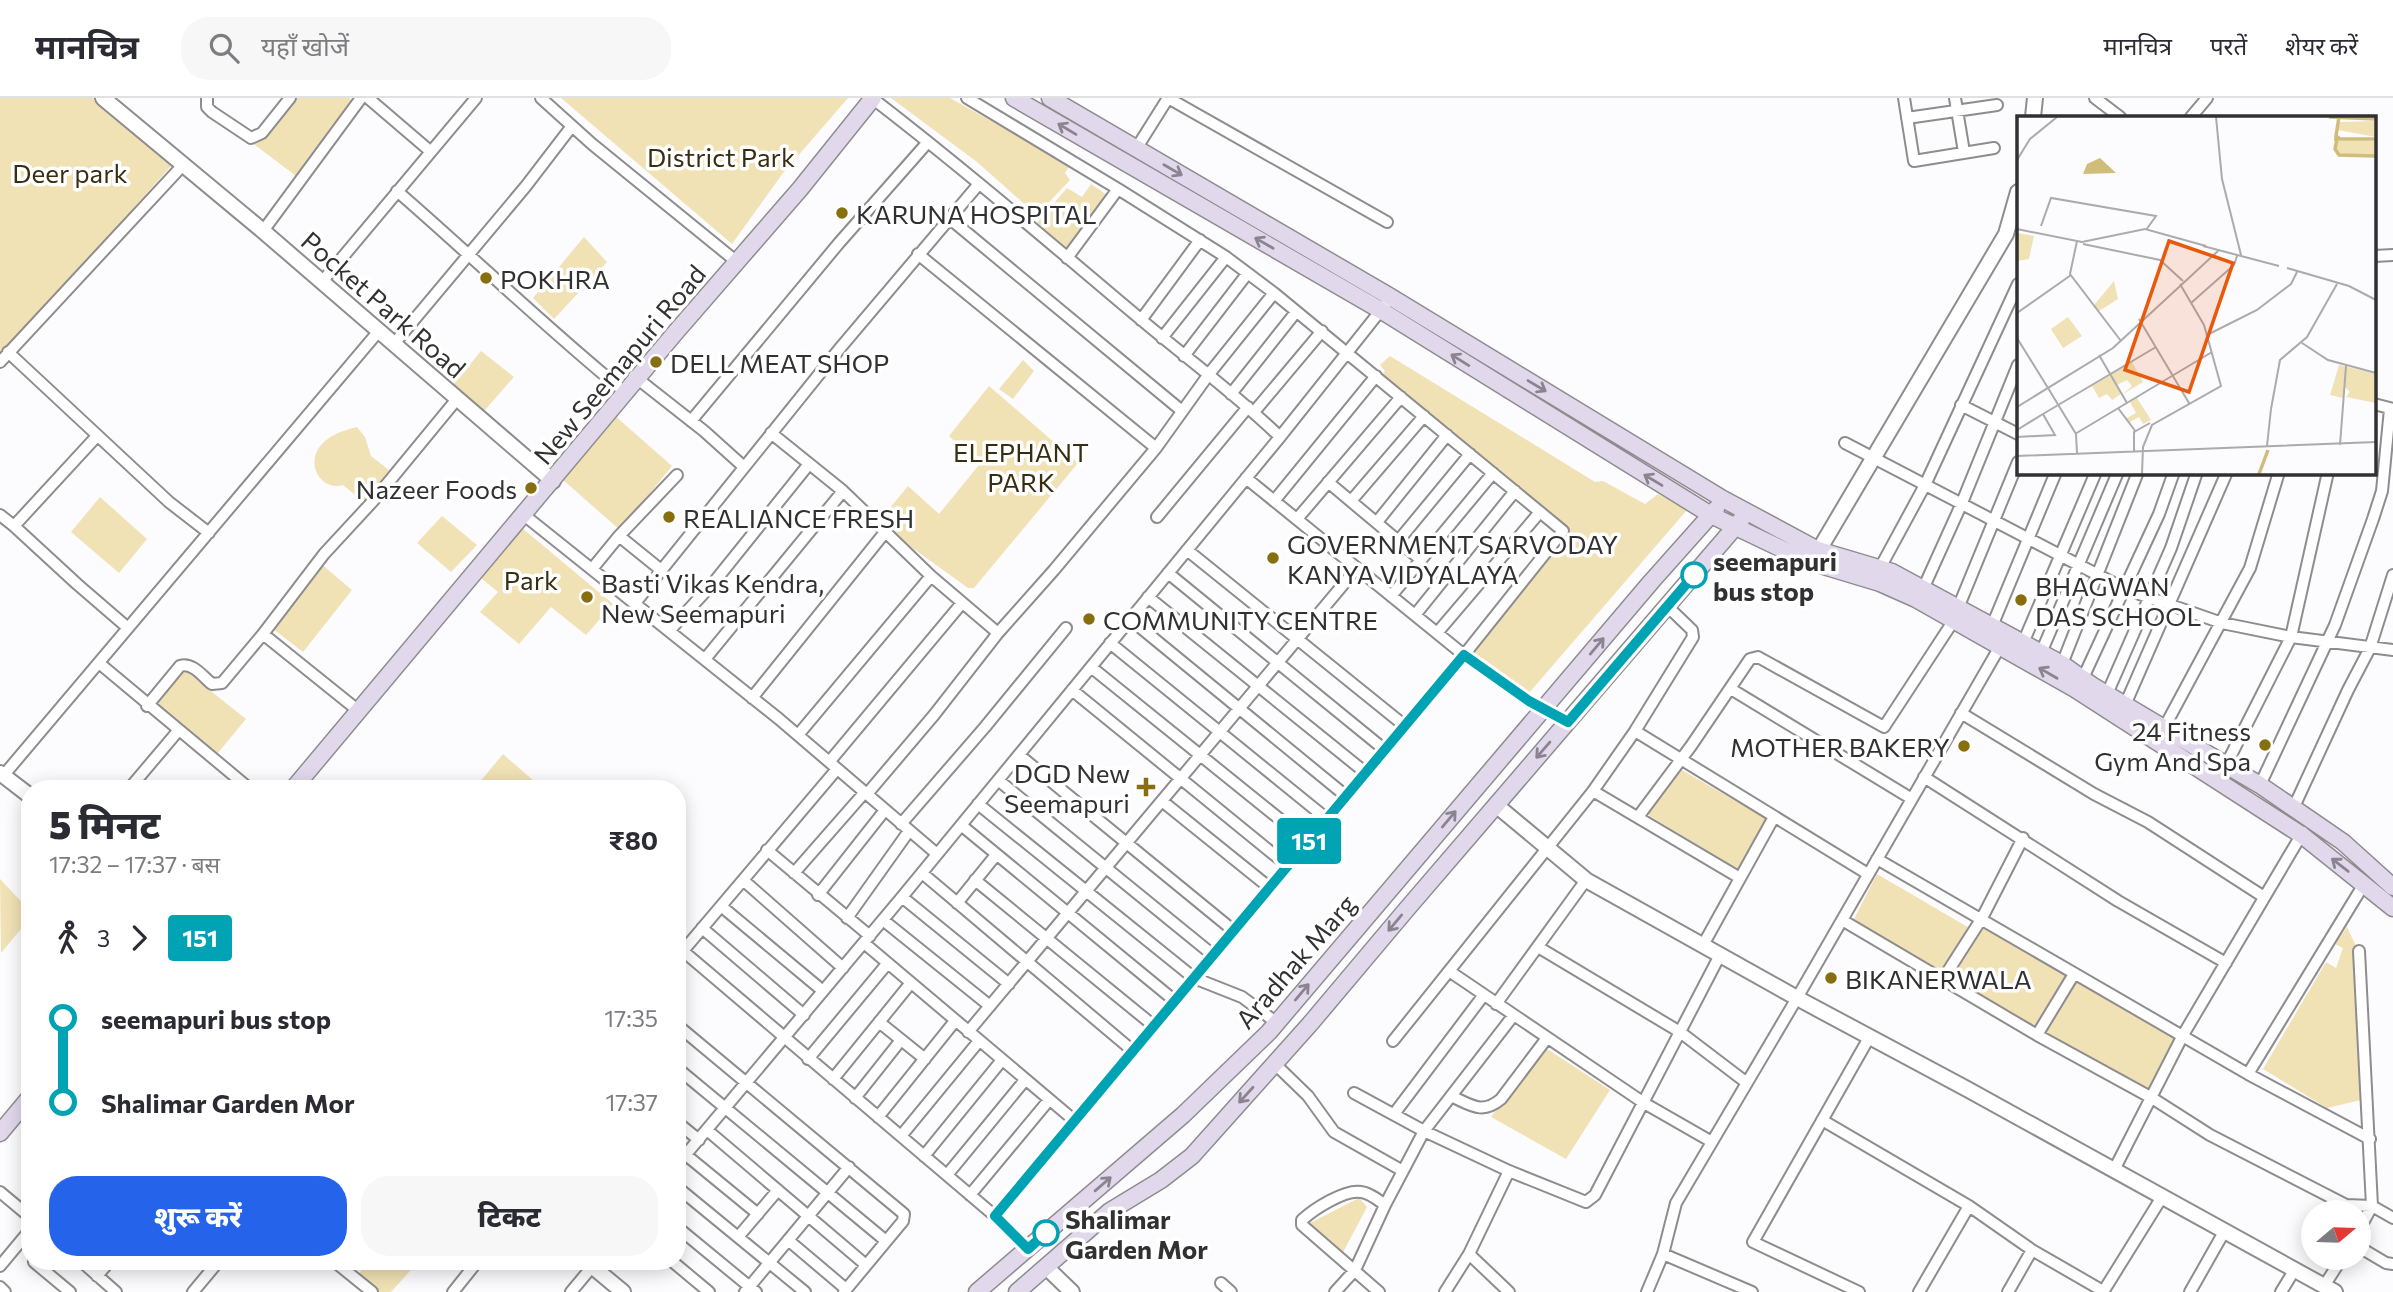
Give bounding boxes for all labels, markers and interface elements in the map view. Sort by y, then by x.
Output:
search box [181,17,671,80]
text: मानचित्र [35,25,139,66]
icon: search [205,29,243,67]
text: यहाँ खोजें [261,30,349,61]
text: मानचित्र [2103,31,2172,60]
text: परतें [2210,31,2247,60]
text: शेयर करें [2285,31,2358,60]
inset map [2017,116,2376,474]
one-way arrow [1058,122,1078,136]
park label: District Park [647,141,795,172]
park label: Deer park [12,157,128,188]
one-way arrow [1162,163,1182,177]
place label: KARUNA HOSPITAL [856,198,1097,229]
marker: KARUNA HOSPITAL [834,205,850,221]
street label: Pocket Park Road [296,224,472,384]
one-way arrow [1255,236,1275,250]
street label: New Seemapuri Road [527,258,711,470]
place label: POKHRA [500,263,610,294]
marker: POKHRA [478,270,494,286]
place label: DELL MEAT SHOP [670,347,889,378]
one-way arrow [1450,352,1470,366]
marker: DELL MEAT SHOP [648,354,664,370]
one-way arrow [1527,378,1546,393]
park label: ELEPHANT PARK [953,436,1089,497]
one-way arrow [1644,472,1663,487]
place label: Nazeer Foods [356,473,517,504]
marker: Nazeer Foods [523,480,539,496]
place label: REALIANCE FRESH [683,502,914,533]
marker: REALIANCE FRESH [661,509,677,525]
place label: GOVERNMENT SARVODAY KANYA VIDYALAYA [1287,528,1618,589]
place label: seemapuri bus stop [1713,545,1837,606]
marker: GOVERNMENT SARVODAY KANYA VIDYALAYA [1265,550,1281,566]
marker: seemapuri bus stop [1681,562,1707,588]
park label: Park [504,564,558,595]
place label: Basti Vikas Kendra, New Seemapuri [601,567,824,628]
place label: BHAGWAN DAS SCHOOL [2035,570,2201,631]
marker: Basti Vikas Kendra, New Seemapuri [579,589,595,605]
marker: BHAGWAN DAS SCHOOL [2013,592,2029,608]
place label: COMMUNITY CENTRE [1103,604,1378,635]
marker: COMMUNITY CENTRE [1081,611,1097,627]
one-way arrow [1589,637,1605,655]
one-way arrow [2038,666,2058,680]
place label: 24 Fitness Gym And Spa [2094,715,2251,776]
place label: MOTHER BAKERY [1730,731,1950,762]
marker: 24 Fitness Gym And Spa [2257,737,2273,753]
marker: MOTHER BAKERY [1956,738,1972,754]
one-way arrow [1535,741,1551,759]
place label: DGD New Seemapuri [1004,757,1130,818]
marker: DGD New Seemapuri [1136,777,1156,797]
text: 5 मिनट [49,800,160,847]
one-way arrow [1441,810,1457,828]
line badge: 151 [1269,818,1349,864]
text: ₹80 [609,824,658,855]
text: 151 [1291,826,1327,855]
text: 17:32 – 17:37 · बस [49,850,220,878]
one-way arrow [2331,857,2350,872]
street label: Aradhak Marg [1229,888,1361,1034]
one-way arrow [1387,914,1403,932]
icon: walk [49,919,87,957]
icon: forward [120,919,158,957]
text: 151 [182,923,218,952]
text: 3 [97,924,110,952]
place label: BIKANERWALA [1845,963,2032,994]
marker: BIKANERWALA [1823,970,1839,986]
one-way arrow [1294,984,1310,1002]
text: seemapuri bus stop [101,1003,331,1034]
text: 17:35 [604,1004,658,1032]
one-way arrow [1238,1086,1254,1104]
text: Shalimar Garden Mor [101,1087,355,1118]
text: 17:37 [605,1088,658,1116]
button: शुरू करें [49,1176,347,1256]
button: टिकट [361,1176,658,1256]
one-way arrow [1094,1176,1112,1192]
north arrow [2301,1200,2371,1270]
map controls [2301,1200,2371,1270]
place label: Shalimar Garden Mor [1065,1203,1208,1264]
marker: Shalimar Garden Mor [1033,1220,1059,1246]

